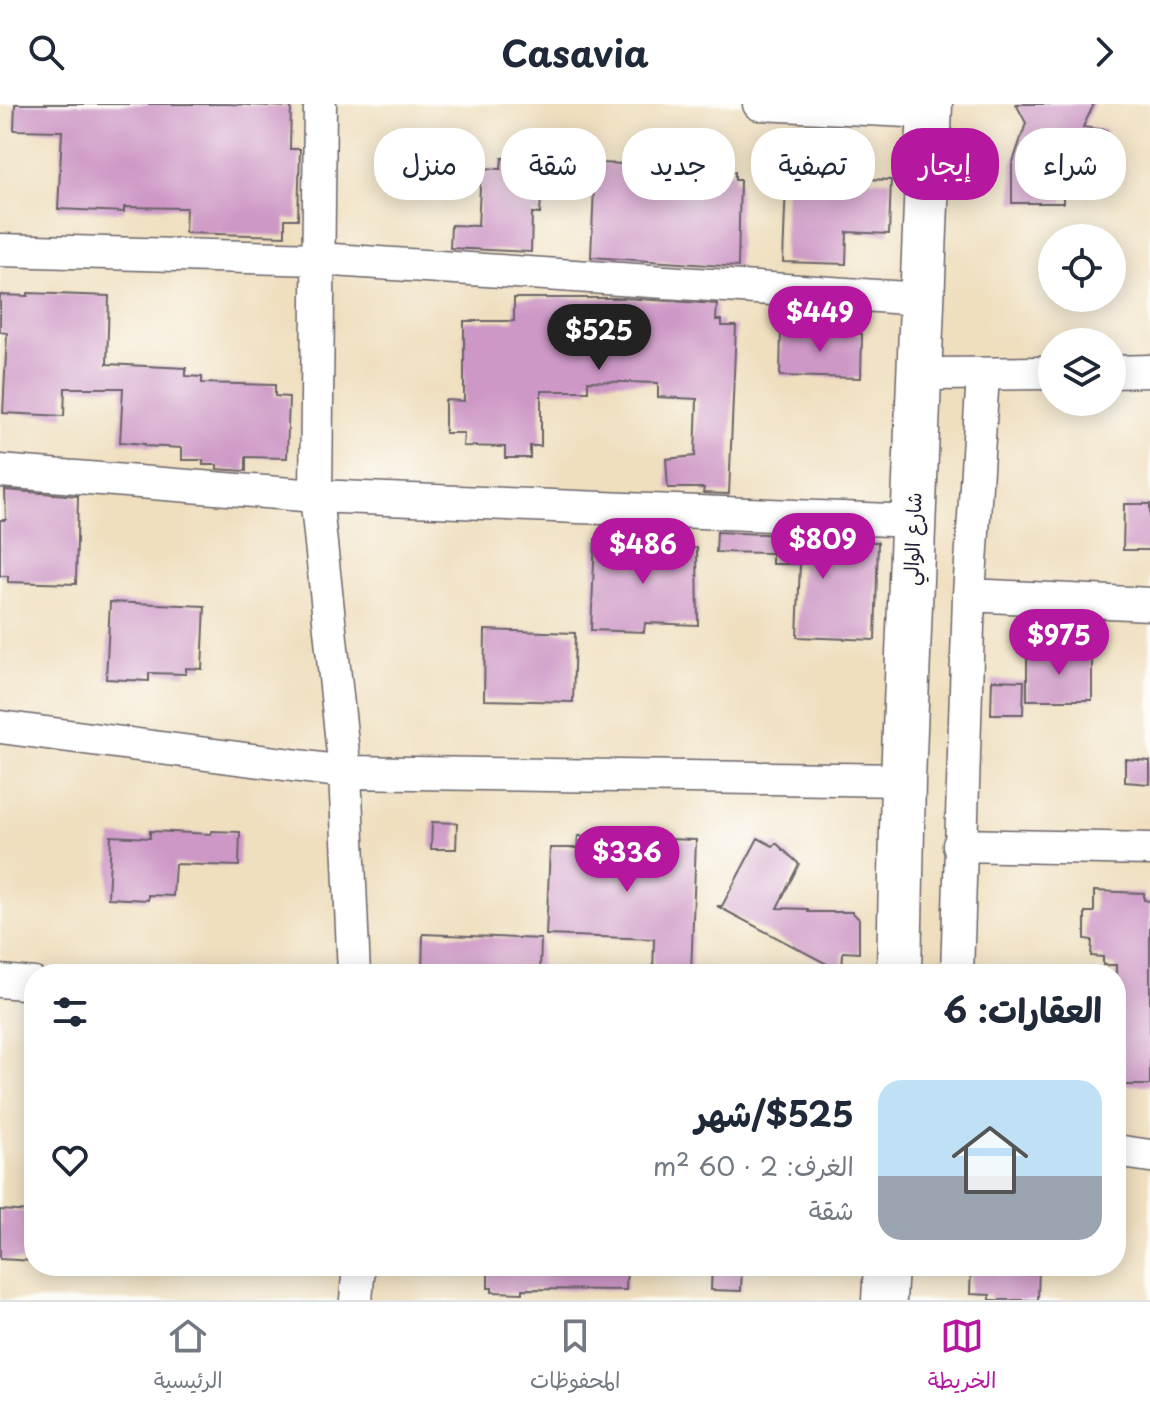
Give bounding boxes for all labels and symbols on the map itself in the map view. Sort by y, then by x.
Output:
pin: $449 [773,286,867,354]
pin: $525 [552,304,646,372]
street label: شارع الوالي [895,492,933,586]
pin: $809 [776,513,870,581]
pin: $486 [596,518,690,586]
pin: $975 [1012,609,1106,677]
pin: $336 [580,826,674,894]

